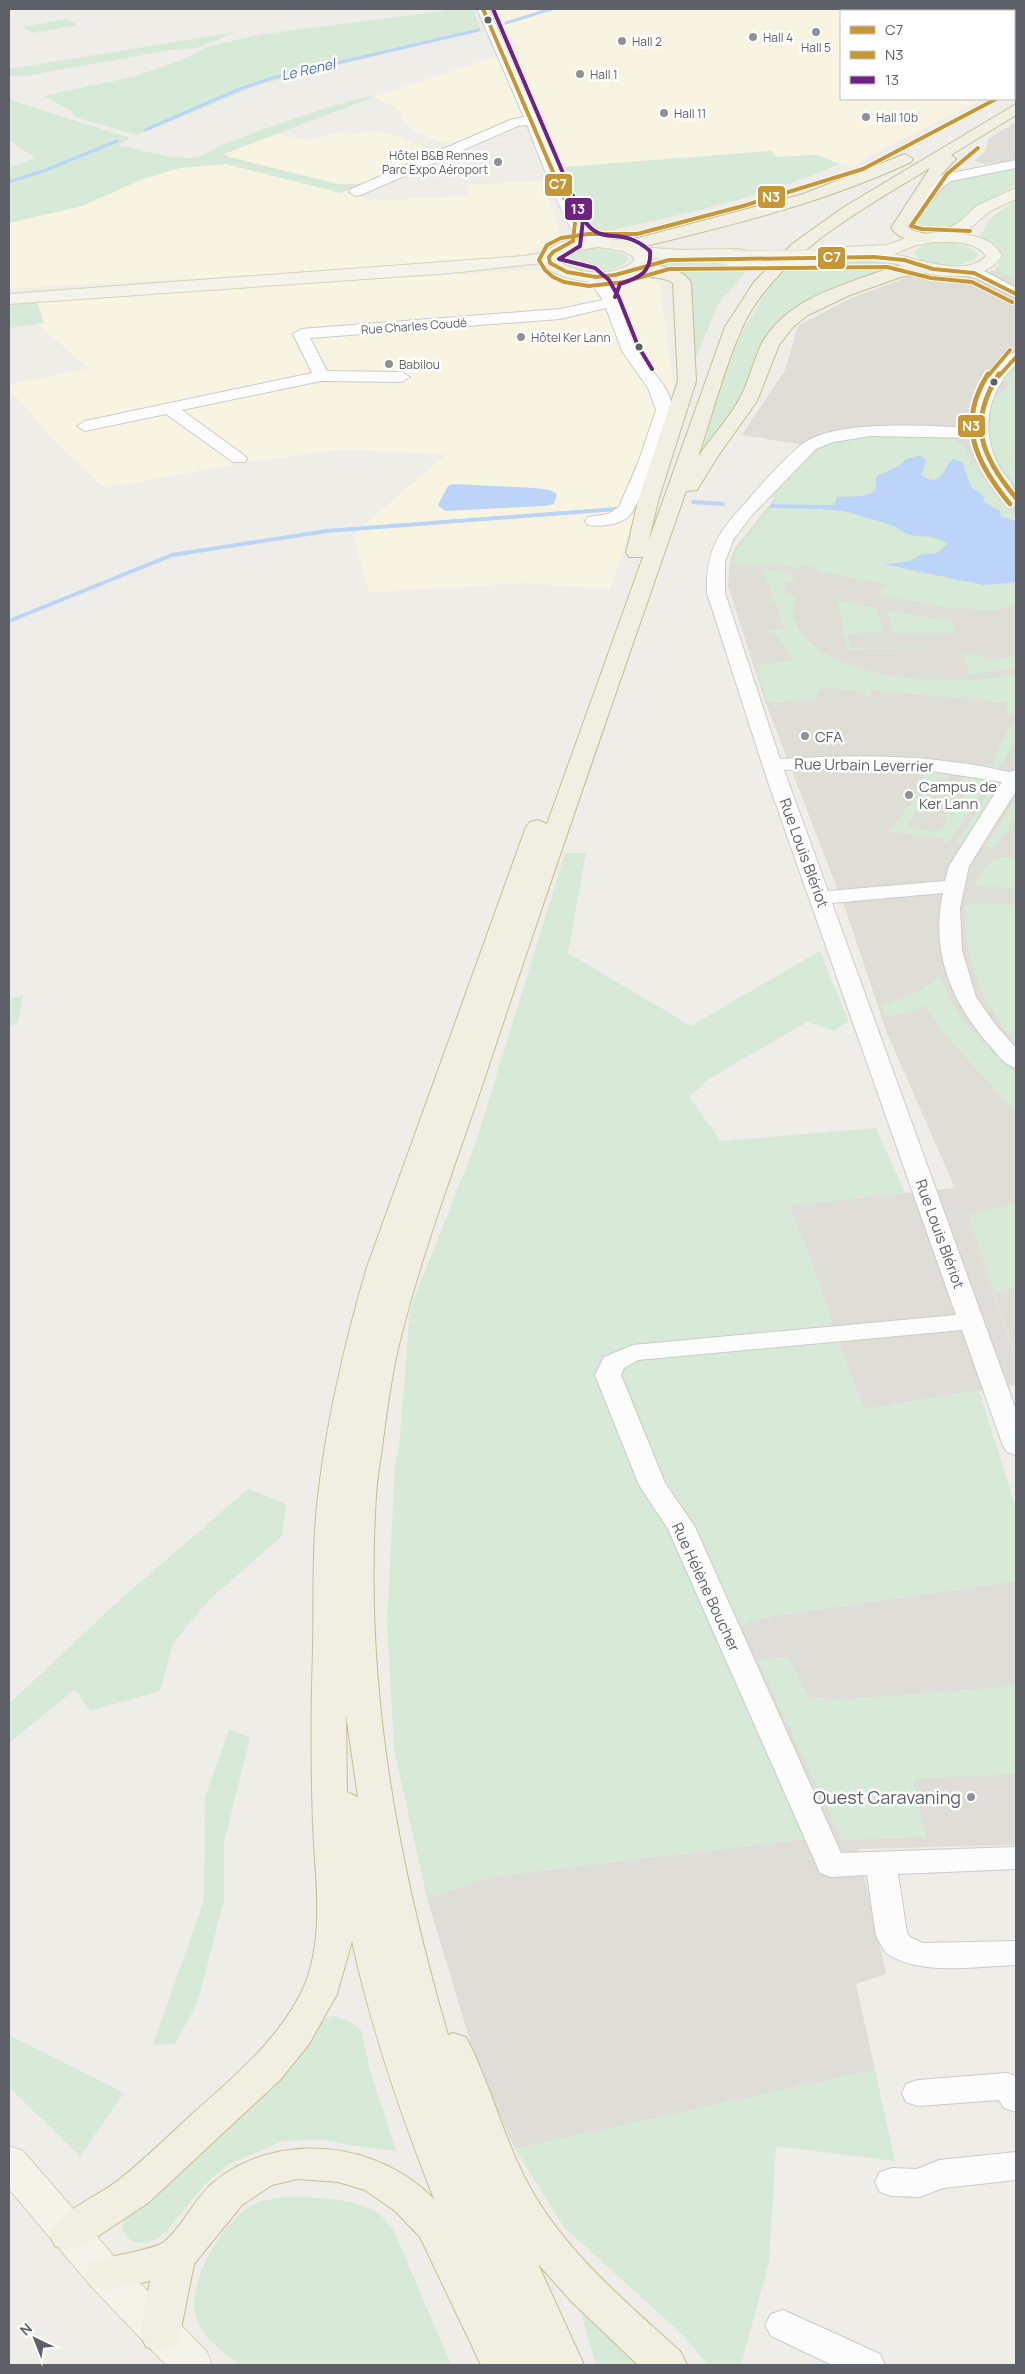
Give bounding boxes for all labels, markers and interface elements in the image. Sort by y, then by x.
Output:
legend [840,10,1015,100]
unlabelled marker [483,15,493,25]
text: C7 [885,19,903,40]
marker: Hall 5 [810,26,822,38]
place label: Hall 4 [763,29,793,46]
marker: Hall 4 [747,31,759,43]
place label: Hall 2 [632,33,662,50]
marker: Hall 2 [616,35,628,47]
place label: Hall 5 [801,39,831,56]
text: N3 [885,44,904,65]
water label: Le Renel [279,53,338,84]
place label: Hall 1 [590,66,618,83]
marker: Hall 1 [574,68,586,80]
text: 13 [885,69,899,90]
place label: Hall 11 [674,105,706,122]
marker: Hall 11 [658,107,670,119]
place label: Hall 10b [876,109,918,126]
marker: Hall 10b [860,111,872,123]
place label: Hôtel B&B Rennes Parc Expo Aéroport [382,147,488,178]
marker: Hôtel B&B Rennes Parc Expo Aéroport [492,156,504,168]
line badge: C7 [544,173,573,197]
text: C7 [549,174,567,193]
line badge: N3 [757,185,786,209]
text: N3 [762,187,780,206]
line badge: 13 [564,197,593,221]
text: 13 [571,199,585,218]
line badge: C7 [817,246,846,270]
text: C7 [823,247,841,266]
street label: Rue Charles Coudé [360,314,468,338]
place label: Hôtel Ker Lann [531,329,611,346]
marker: Hôtel Ker Lann [515,331,527,343]
unlabelled marker [634,342,644,352]
place label: Babilou [399,356,440,373]
marker: Babilou [383,358,395,370]
unlabelled marker [989,377,999,387]
line badge: N3 [957,414,986,438]
text: N3 [962,416,980,435]
place label: CFA [815,726,843,747]
marker: CFA [799,730,811,742]
street label: Rue Urbain Leverrier [794,753,934,777]
place label: Campus de Ker Lann [919,776,997,814]
marker: Campus de Ker Lann [903,789,915,801]
street label: Rue Louis Blériot [774,795,834,911]
street label: Rue Louis Blériot [910,1176,970,1292]
street label: Rue Hélène Boucher [667,1519,745,1656]
place label: Ouest Caravaning [813,1785,961,1809]
marker: Ouest Caravaning [965,1791,977,1803]
north arrow [10,2314,60,2364]
text: N [16,2319,36,2340]

